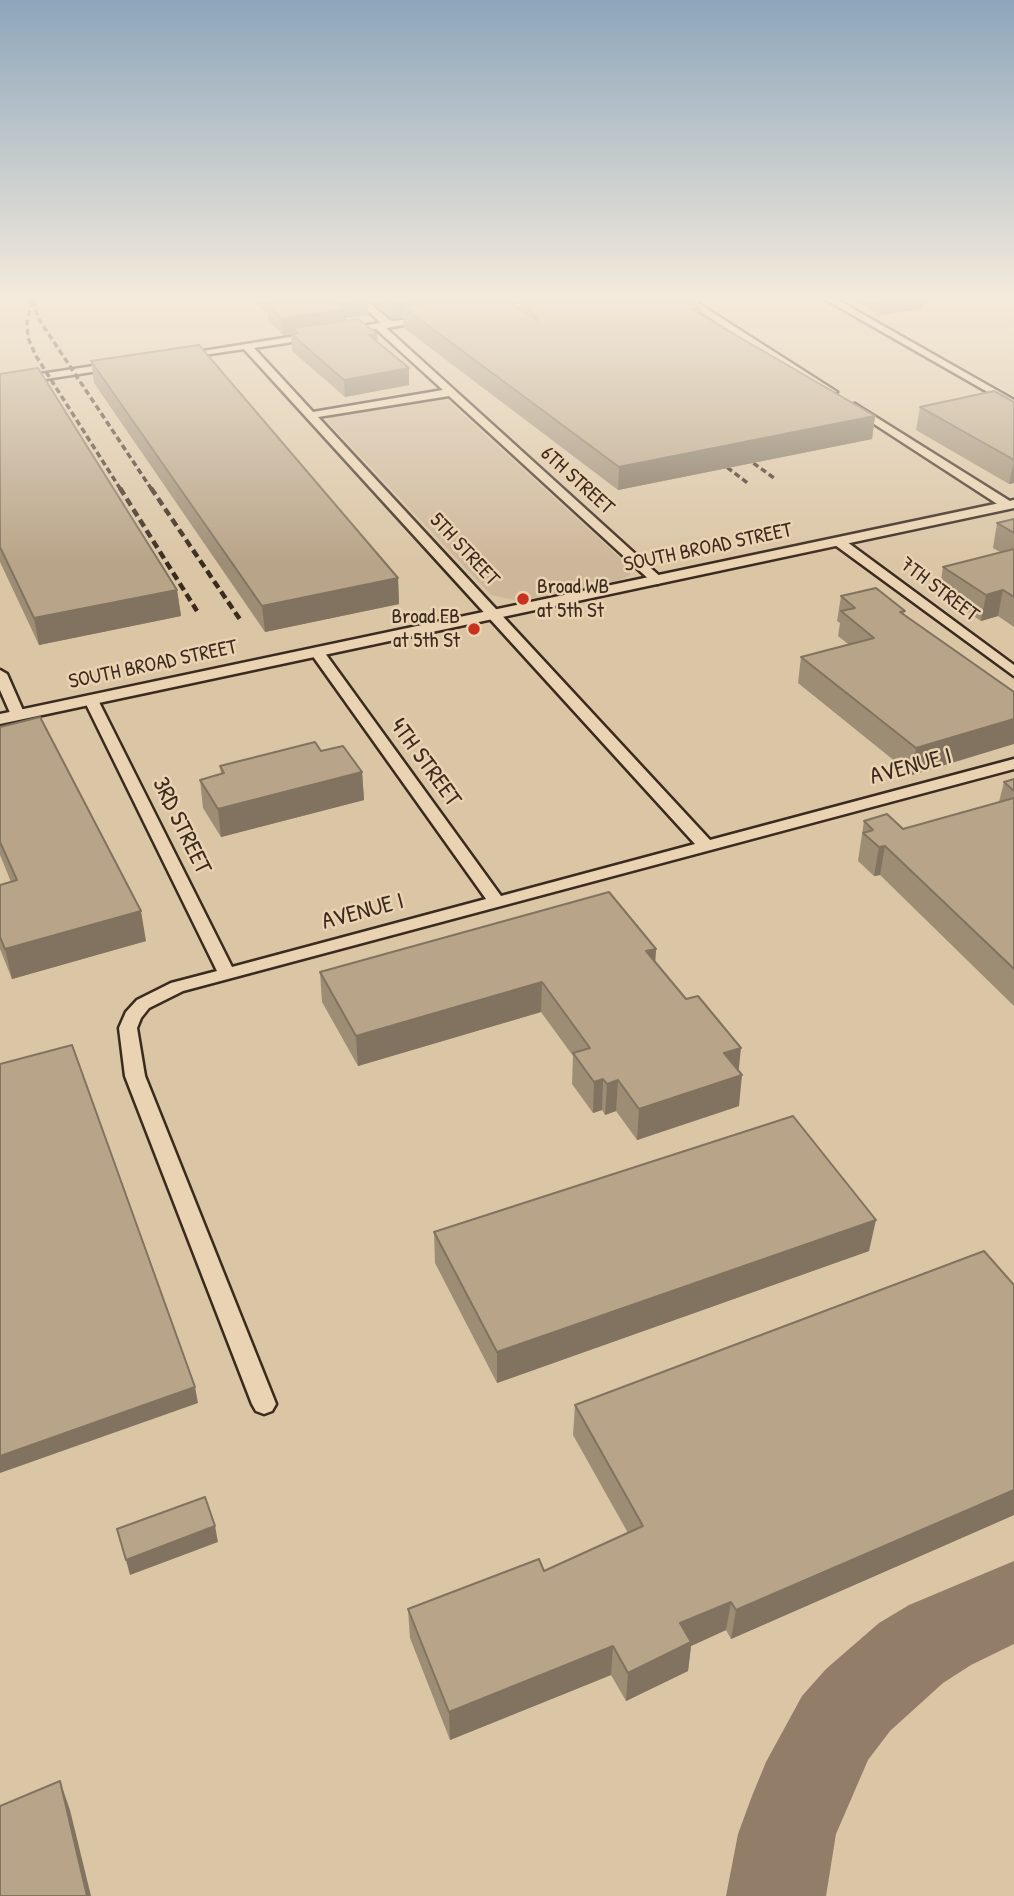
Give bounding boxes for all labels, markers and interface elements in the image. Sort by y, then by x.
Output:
street label: 6TH STREET [535,441,619,521]
street label: 5TH STREET [424,508,504,592]
street label: SOUTH BROAD STREET [621,518,795,578]
street label: 7TH STREET [895,552,983,628]
place label: Broad WB at 5th St [537,574,609,624]
marker: Broad WB at 5th St [515,591,531,607]
place label: Broad EB at 5th St [392,604,460,654]
marker: Broad EB at 5th St [466,621,482,637]
street label: SOUTH BROAD STREET [66,635,240,695]
street label: 4TH STREET [383,713,467,813]
street label: AVENUE I [867,742,955,792]
street label: 3RD STREET [145,773,217,879]
street label: AVENUE I [319,887,407,937]

